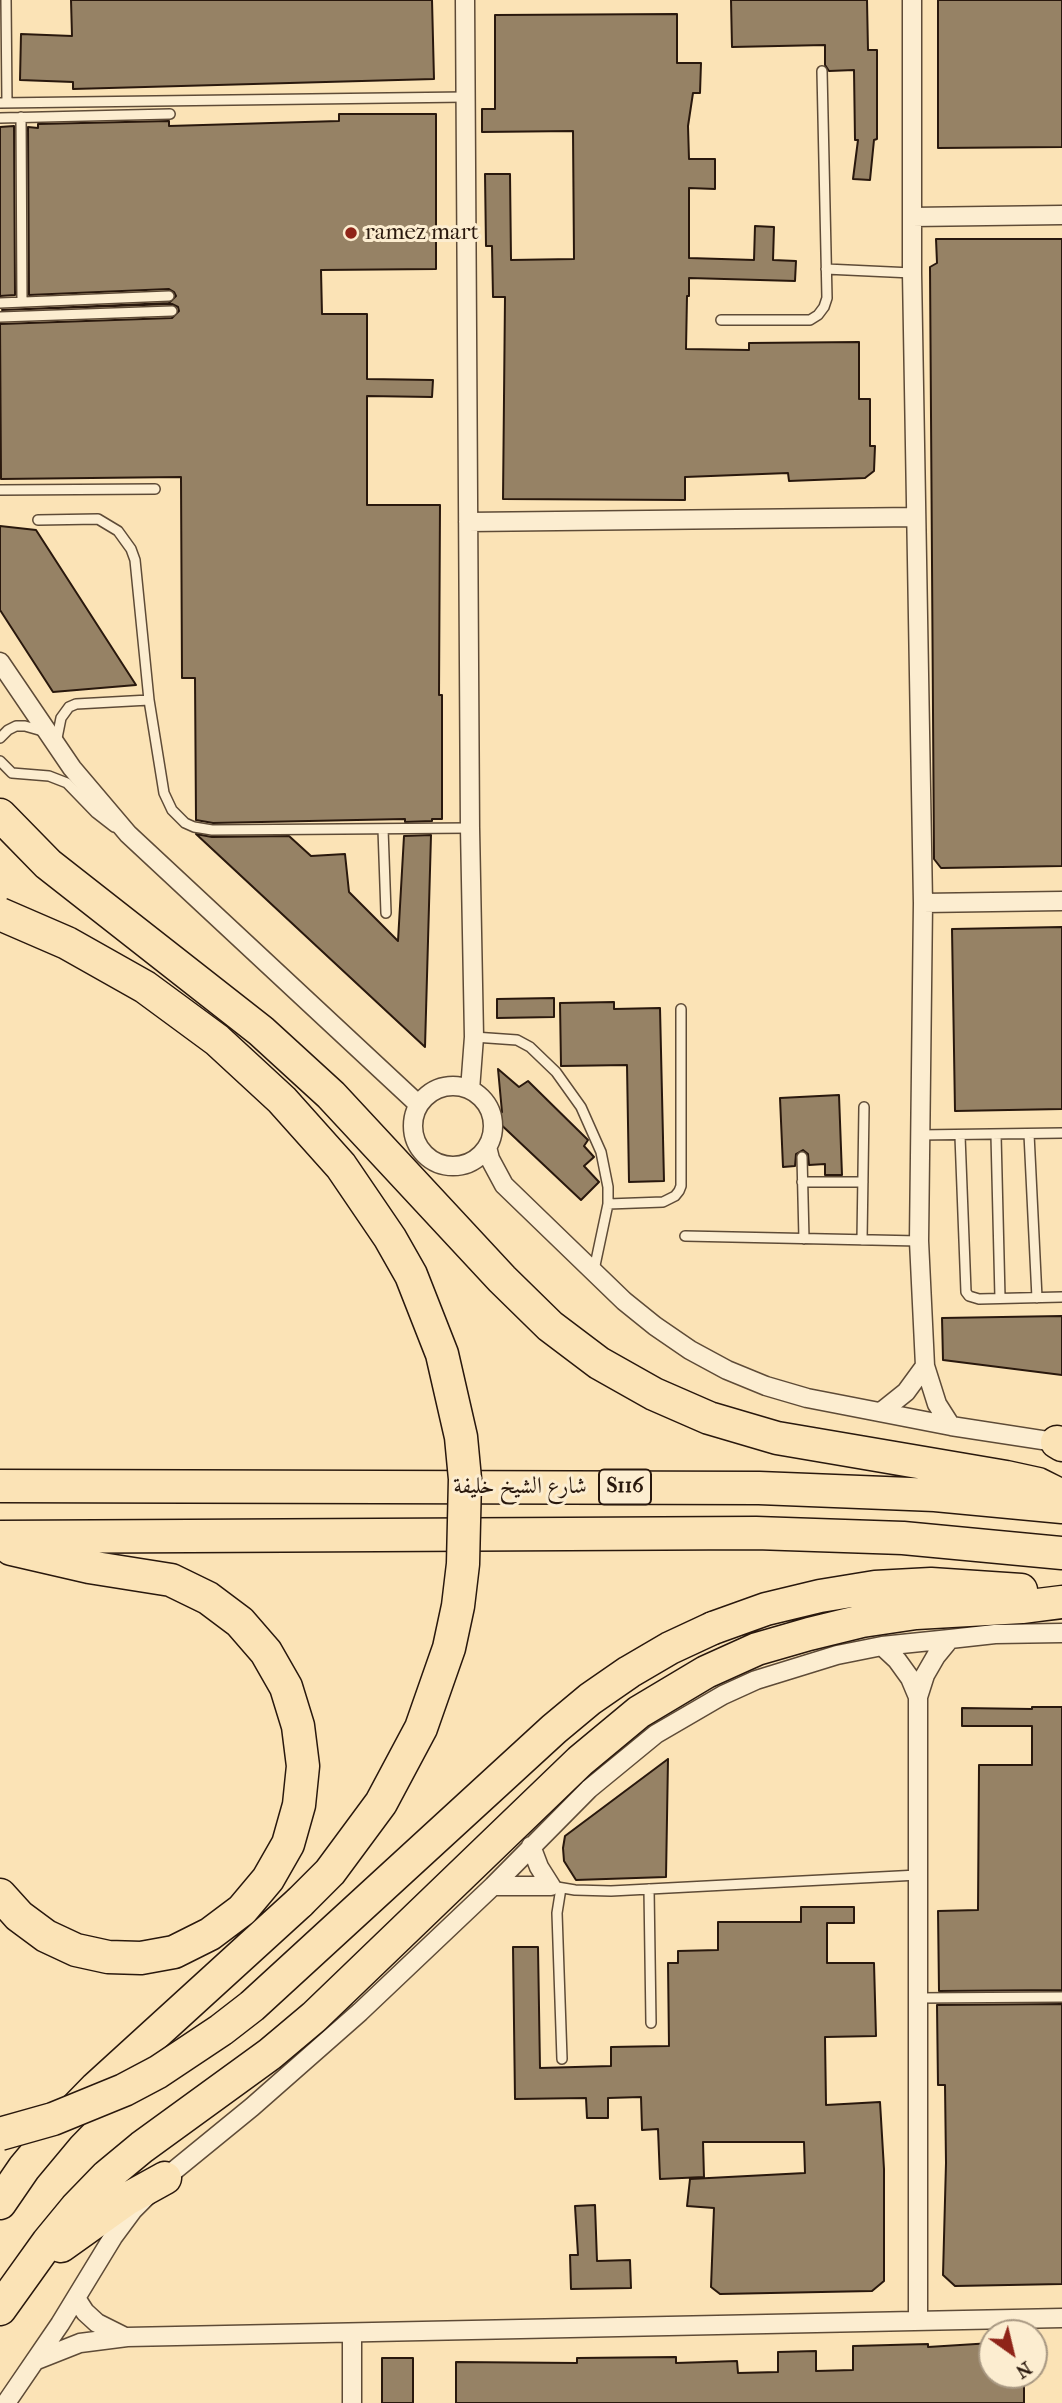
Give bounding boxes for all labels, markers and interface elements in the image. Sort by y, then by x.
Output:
place label: ramez mart [365,219,479,247]
marker: ramez mart [343,225,359,241]
road number: S116 [599,1470,651,1504]
street label: شارع الشيخ خليفة [453,1473,587,1501]
north arrow [978,2319,1048,2389]
text: N [1012,2357,1036,2383]

